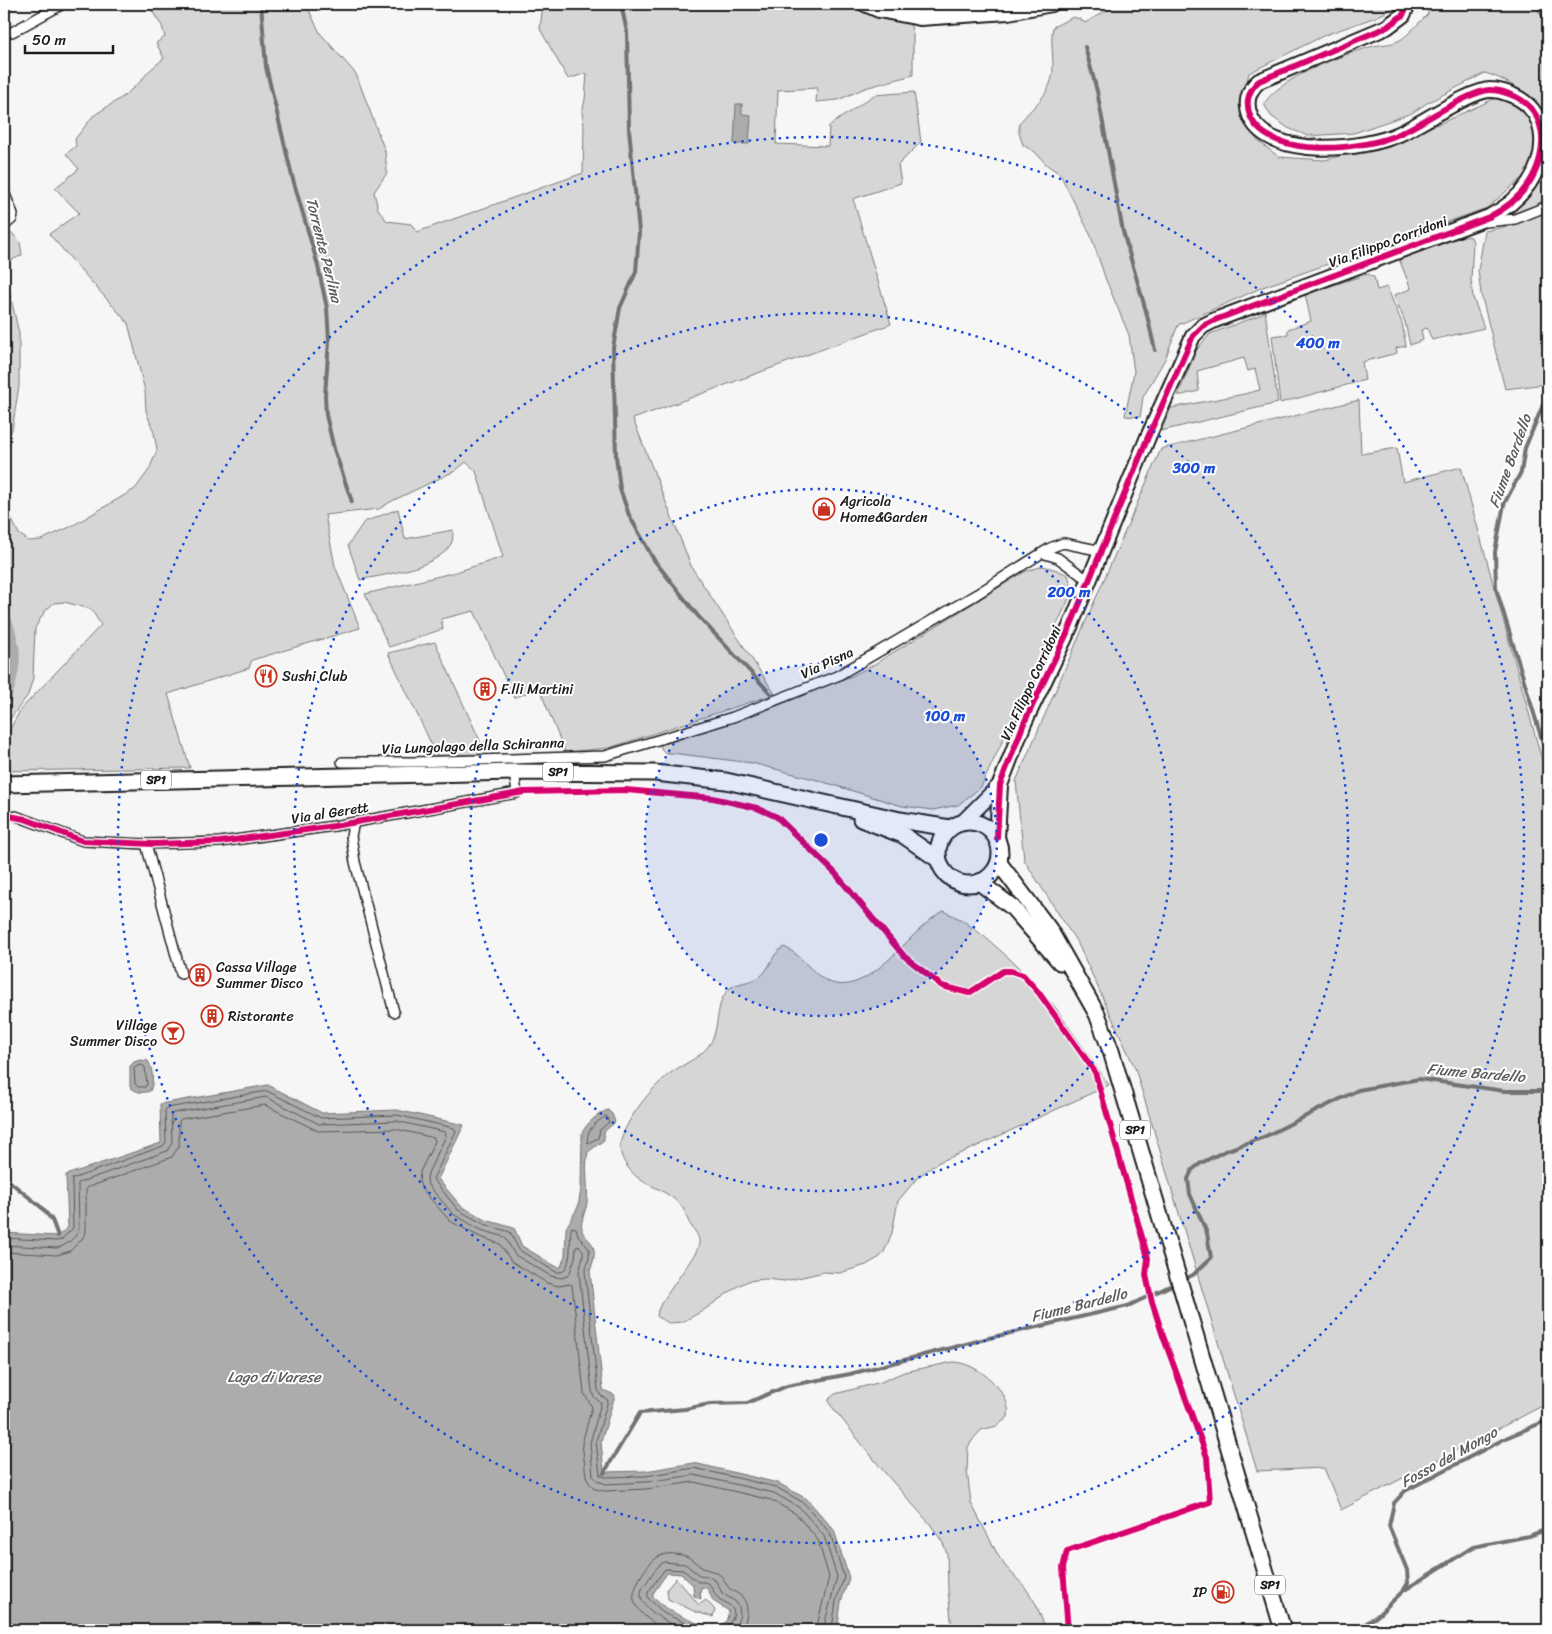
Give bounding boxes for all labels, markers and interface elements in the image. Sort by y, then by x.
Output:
scale bar [25,22,112,54]
text: 50 m [32,27,67,53]
water label: Torrente Perlina [298,195,350,307]
street label: Via Filippo Corridoni [1325,209,1452,275]
text: 400 m [1295,330,1340,356]
water label: Fiume Bardello [1481,409,1539,511]
text: 300 m [1172,455,1216,481]
place label: Agricola Home&Garden [839,489,928,530]
shop icon: Agricola Home&Garden [812,497,836,521]
text: 200 m [1046,579,1091,605]
street label: Via Filippo Corridoni [993,620,1069,745]
street label: Via Pisna [796,640,858,686]
restaurant icon: Sushi Club [254,664,278,688]
place label: Sushi Club [282,664,348,689]
building icon: F.lli Martini [473,677,497,701]
place label: F.lli Martini [501,677,574,702]
text: 100 m [925,703,966,729]
street label: Via Lungolago della Schiranna [381,730,566,762]
road number: SP1 [543,762,573,782]
road number: SP1 [141,770,171,790]
street label: Via al Gerett [290,794,371,831]
centre of rings [812,831,830,849]
place label: Cassa Village Summer Disco [216,955,303,996]
building icon: Cassa Village Summer Disco [188,963,212,987]
building icon: Ristorante [200,1004,224,1028]
place label: Ristorante [228,1004,294,1029]
place label: Village Summer Disco [70,1013,157,1054]
bar icon: Village Summer Disco [161,1021,185,1045]
water label: Fiume Bardello [1426,1056,1527,1090]
road number: SP1 [1120,1120,1150,1140]
water label: Fiume Bardello [1028,1280,1131,1329]
water label: Lago di Varese [228,1364,322,1390]
water label: Fosso del Mongo [1396,1419,1504,1494]
road number: SP1 [1255,1576,1285,1594]
place label: IP [1192,1580,1207,1605]
fuel station icon: IP [1211,1580,1235,1604]

